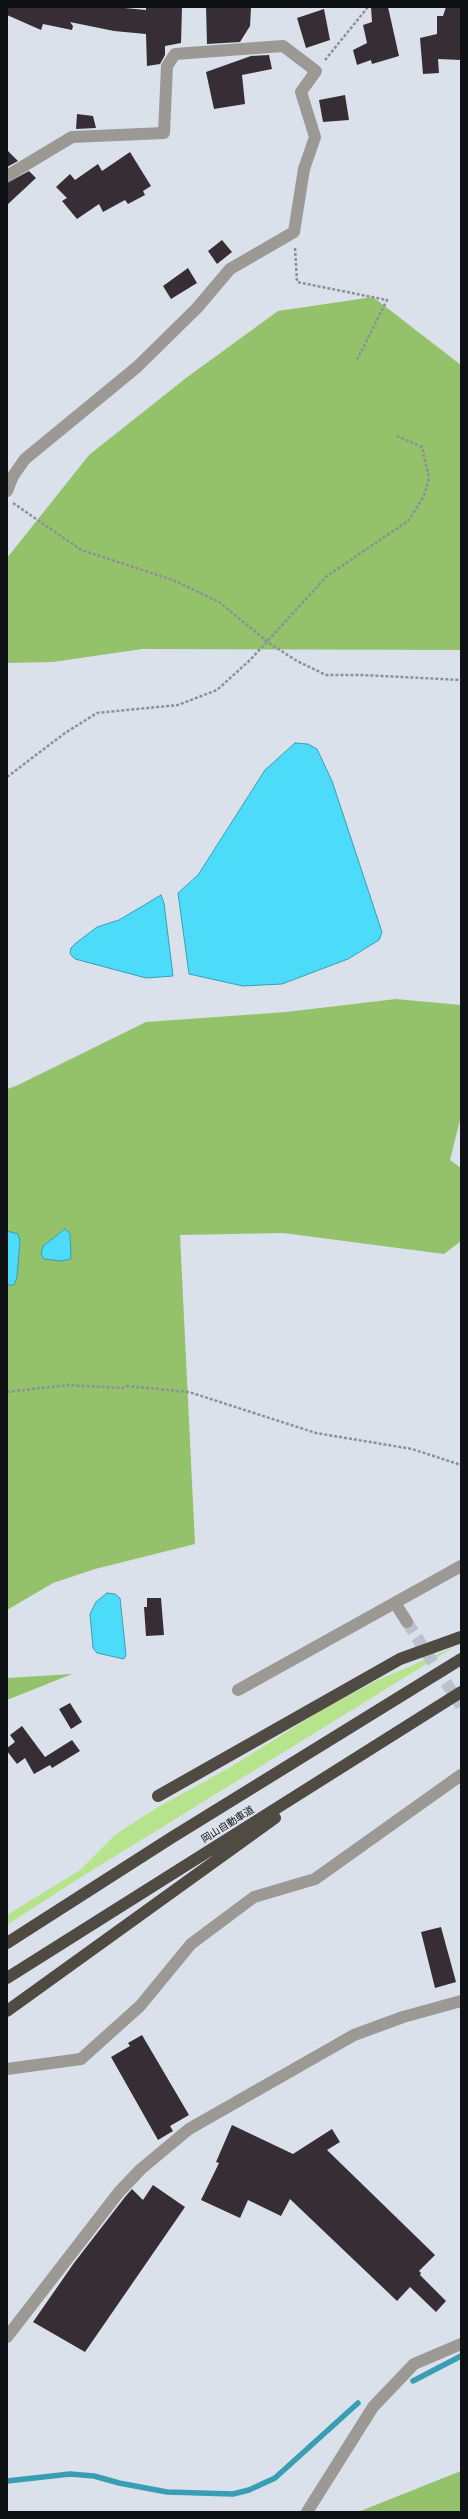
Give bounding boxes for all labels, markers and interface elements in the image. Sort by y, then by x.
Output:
street label: 岡山自動車道 [199,1804,257,1846]

